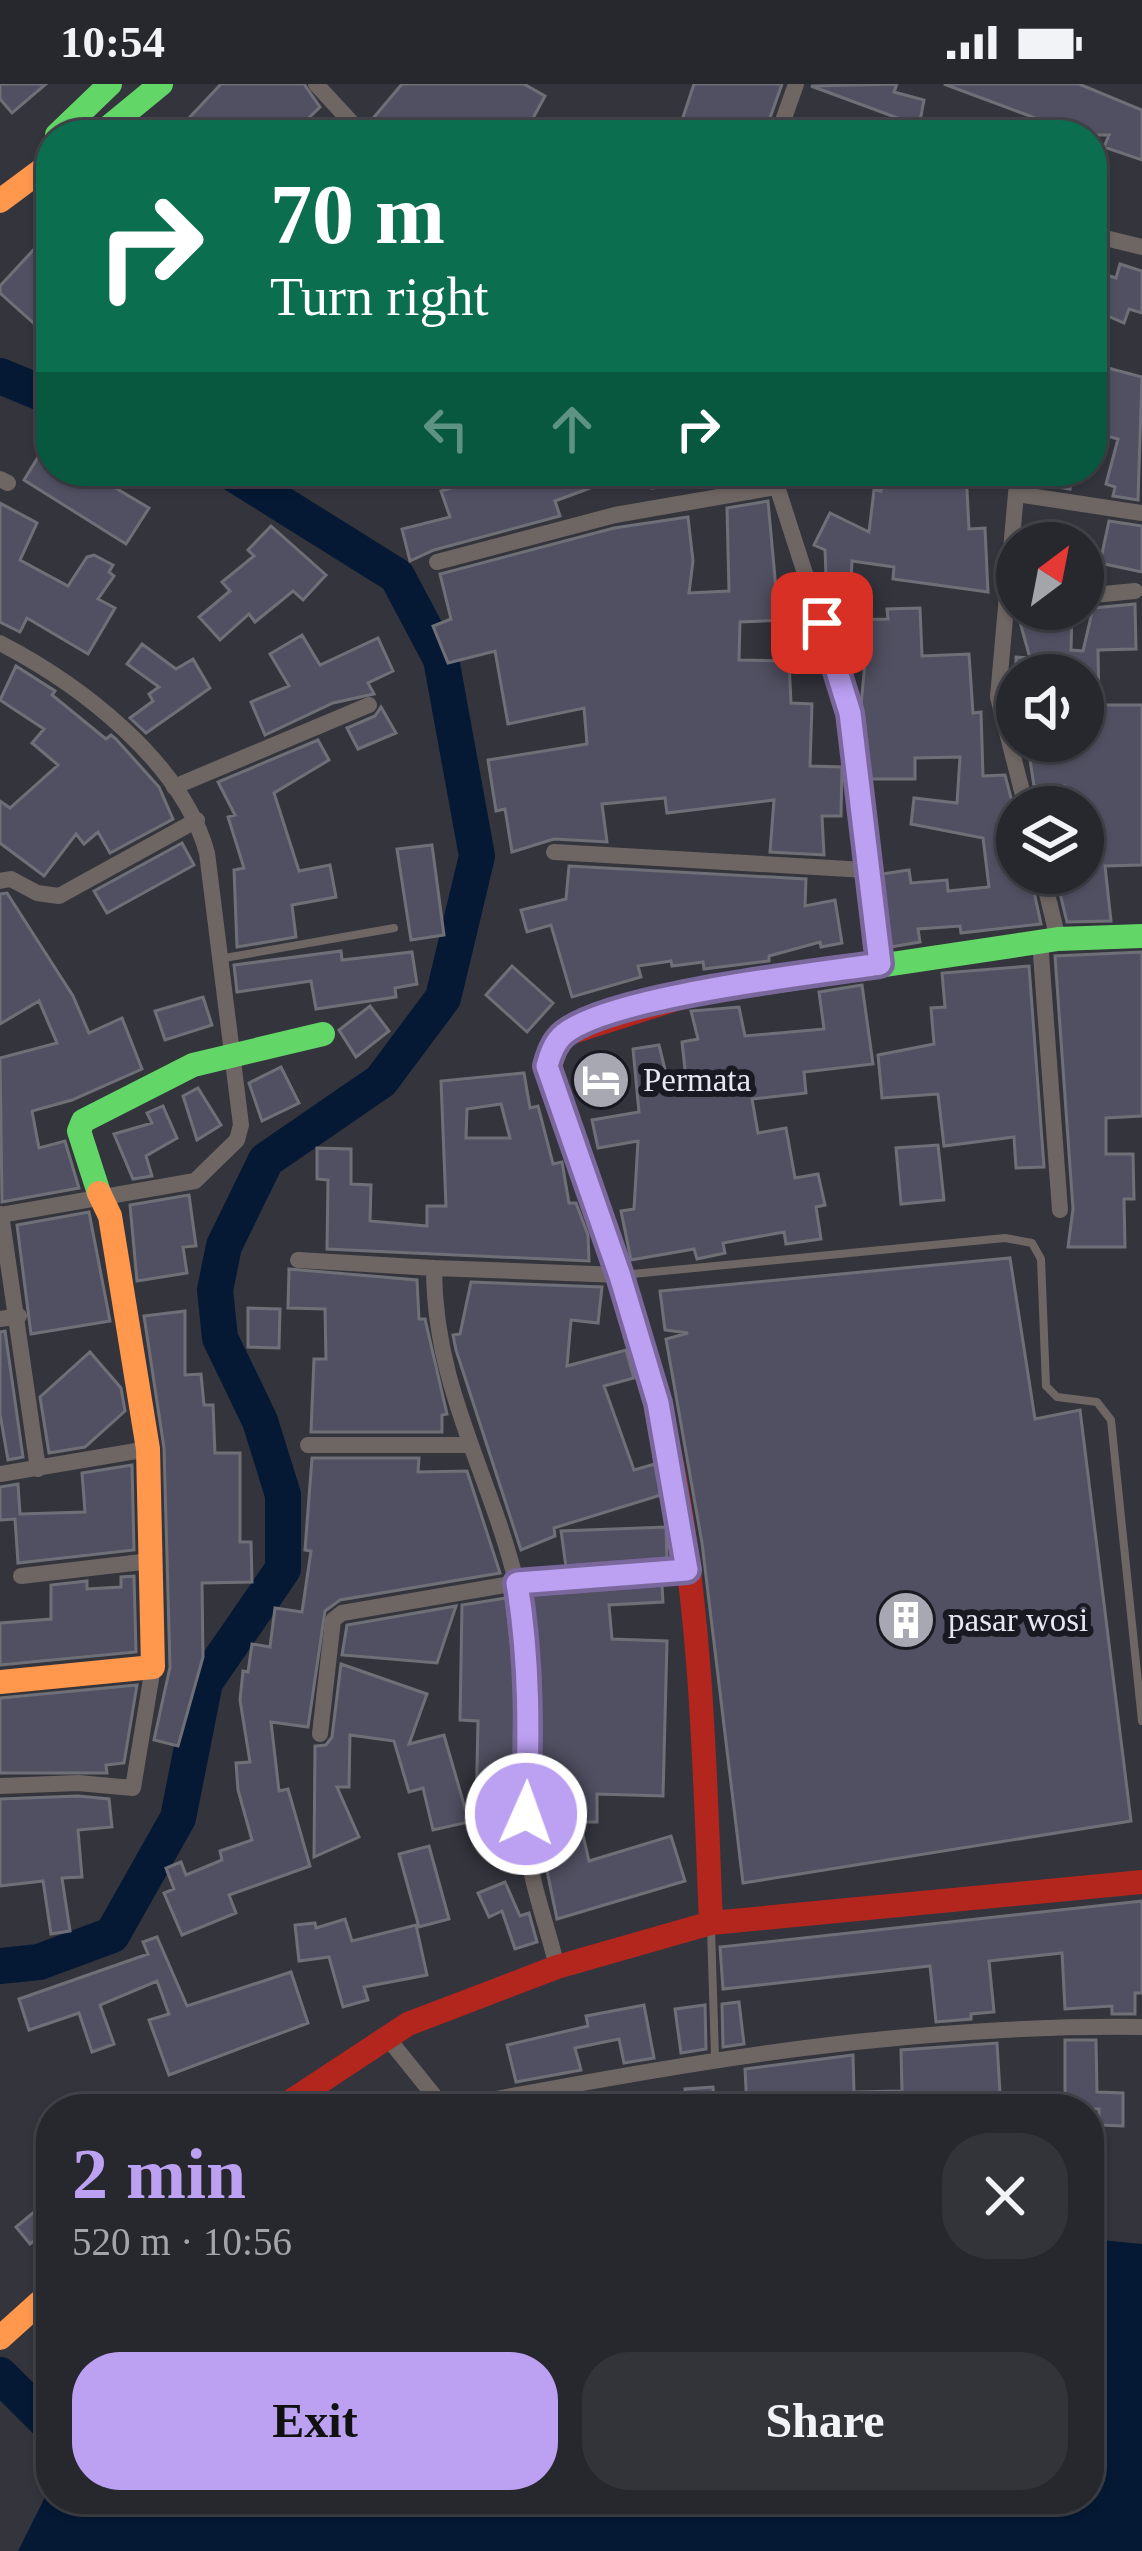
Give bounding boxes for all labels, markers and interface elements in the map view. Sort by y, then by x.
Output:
text: 10:54 [60,17,165,67]
icon: right [72,168,228,324]
text: 70 m [270,168,445,261]
text: Turn right [270,267,489,327]
icon: left [413,396,479,462]
icon: ahead [539,396,605,462]
icon: right [665,396,731,462]
north arrow [996,522,1104,630]
map controls [996,522,1104,894]
pin [771,572,873,674]
icon: arrive [789,590,855,656]
button: sound [996,654,1104,762]
button: layers [996,786,1104,894]
hotel icon: Permata [570,1049,632,1111]
place label: Permata [643,1062,751,1098]
building icon: pasar wosi [875,1589,937,1651]
place label: pasar wosi [948,1602,1088,1638]
position arrow [463,1751,589,1877]
button: close [942,2133,1068,2259]
text: 2 min [72,2134,246,2214]
text: 520 m · 10:56 [72,2220,292,2263]
button: Exit [72,2352,558,2490]
button: Share [582,2352,1068,2490]

